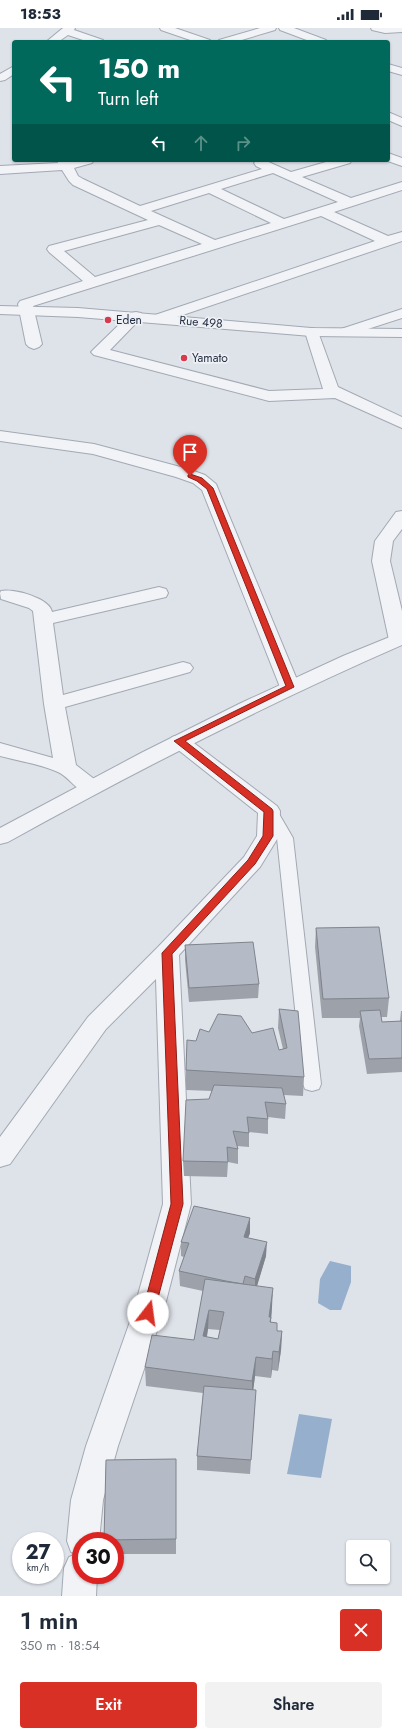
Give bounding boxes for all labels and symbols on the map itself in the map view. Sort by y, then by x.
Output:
place label: Eden [116,311,142,329]
street label: Rue 498 [179,311,223,333]
marker: Eden [103,315,113,325]
place label: Yamato [192,349,228,367]
marker: Yamato [179,353,189,363]
pin [173,435,207,476]
position arrow [127,1292,169,1334]
speed limit sign: 30 [72,1532,124,1584]

